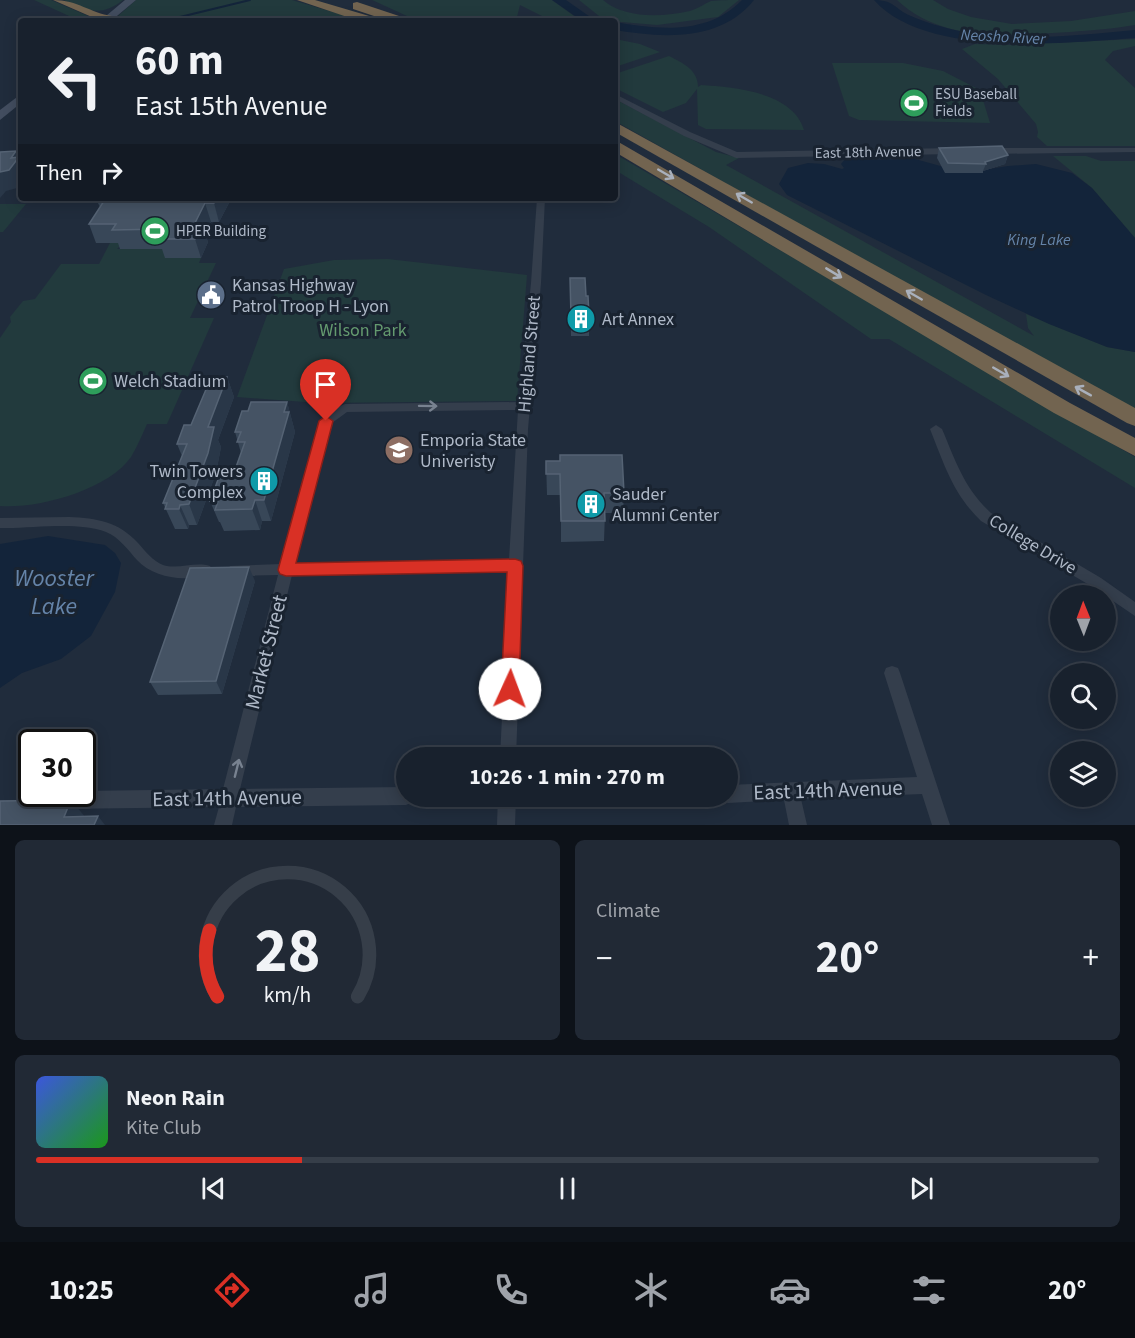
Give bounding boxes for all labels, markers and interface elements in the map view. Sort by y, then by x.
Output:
water label: Neosho River [960,24,1047,50]
text: 60 m [135,31,224,91]
icon: left [36,42,114,120]
place label: ESU Baseball Fields [935,84,1017,122]
text: East 15th Avenue [135,87,327,126]
sports icon: ESU Baseball Fields [898,87,930,119]
street label: East 18th Avenue [814,141,922,164]
icon: right [95,156,128,189]
text: Then [36,157,83,189]
one-way arrow [657,168,674,180]
one-way arrow [736,192,753,204]
sports icon: HPER Building [139,215,171,247]
place label: HPER Building [176,221,266,242]
water label: King Lake [1007,229,1071,251]
one-way arrow [825,267,842,279]
place label: Kansas Highway Patrol Troop H - Lyon [232,273,389,319]
public building icon: Kansas Highway Patrol Troop H - Lyon [195,279,227,311]
one-way arrow [906,288,923,300]
street label: Highland Street [512,295,547,414]
building icon: Art Annex [565,303,597,335]
place label: Art Annex [602,307,674,332]
park label: Wilson Park [319,318,407,343]
pin [300,359,351,421]
sports icon: Welch Stadium [77,365,109,397]
one-way arrow [993,367,1010,379]
icon: arrive [309,368,342,401]
place label: Welch Stadium [114,369,226,394]
one-way arrow [1075,385,1093,396]
one-way arrow [418,401,438,412]
place label: Emporia State Univeristy [420,428,526,474]
school or university icon: Emporia State Univeristy [383,434,415,466]
place label: Twin Towers Complex [149,459,243,505]
building icon: Twin Towers Complex [248,465,280,497]
place label: Sauder Alumni Center [612,482,720,528]
building icon: Sauder Alumni Center [575,488,607,520]
street label: College Drive [984,508,1081,581]
water label: Wooster Lake [14,561,96,624]
north arrow [1050,585,1116,651]
map controls [1050,585,1116,807]
street label: Market Street [237,591,295,713]
position arrow [478,657,542,721]
button: search [1050,663,1116,729]
speed limit sign: 30 [18,729,96,807]
button: layers [1050,741,1116,807]
one-way arrow [232,759,244,778]
text: 10:26 · 1 min · 270 m [469,761,665,793]
street label: East 14th Avenue [753,772,903,808]
street label: East 14th Avenue [152,782,302,814]
text: Climate [596,897,660,925]
text: 28 [255,907,320,996]
text: 20° [816,926,879,990]
text: − [596,935,612,982]
text: + [1083,935,1099,982]
text: km/h [264,980,311,1011]
text: Neon Rain [126,1082,225,1114]
text: Kite Club [126,1114,201,1142]
icon: previous [197,1172,230,1205]
icon: pause [551,1172,584,1205]
icon: next [905,1172,938,1205]
icon: directions [211,1269,253,1311]
icon: music [351,1269,393,1311]
icon: phone [490,1269,532,1311]
icon: climate [630,1269,672,1311]
icon: car [769,1269,811,1311]
icon: filters [908,1269,950,1311]
text: 10:25 [49,1271,114,1310]
text: 20° [1048,1271,1086,1310]

